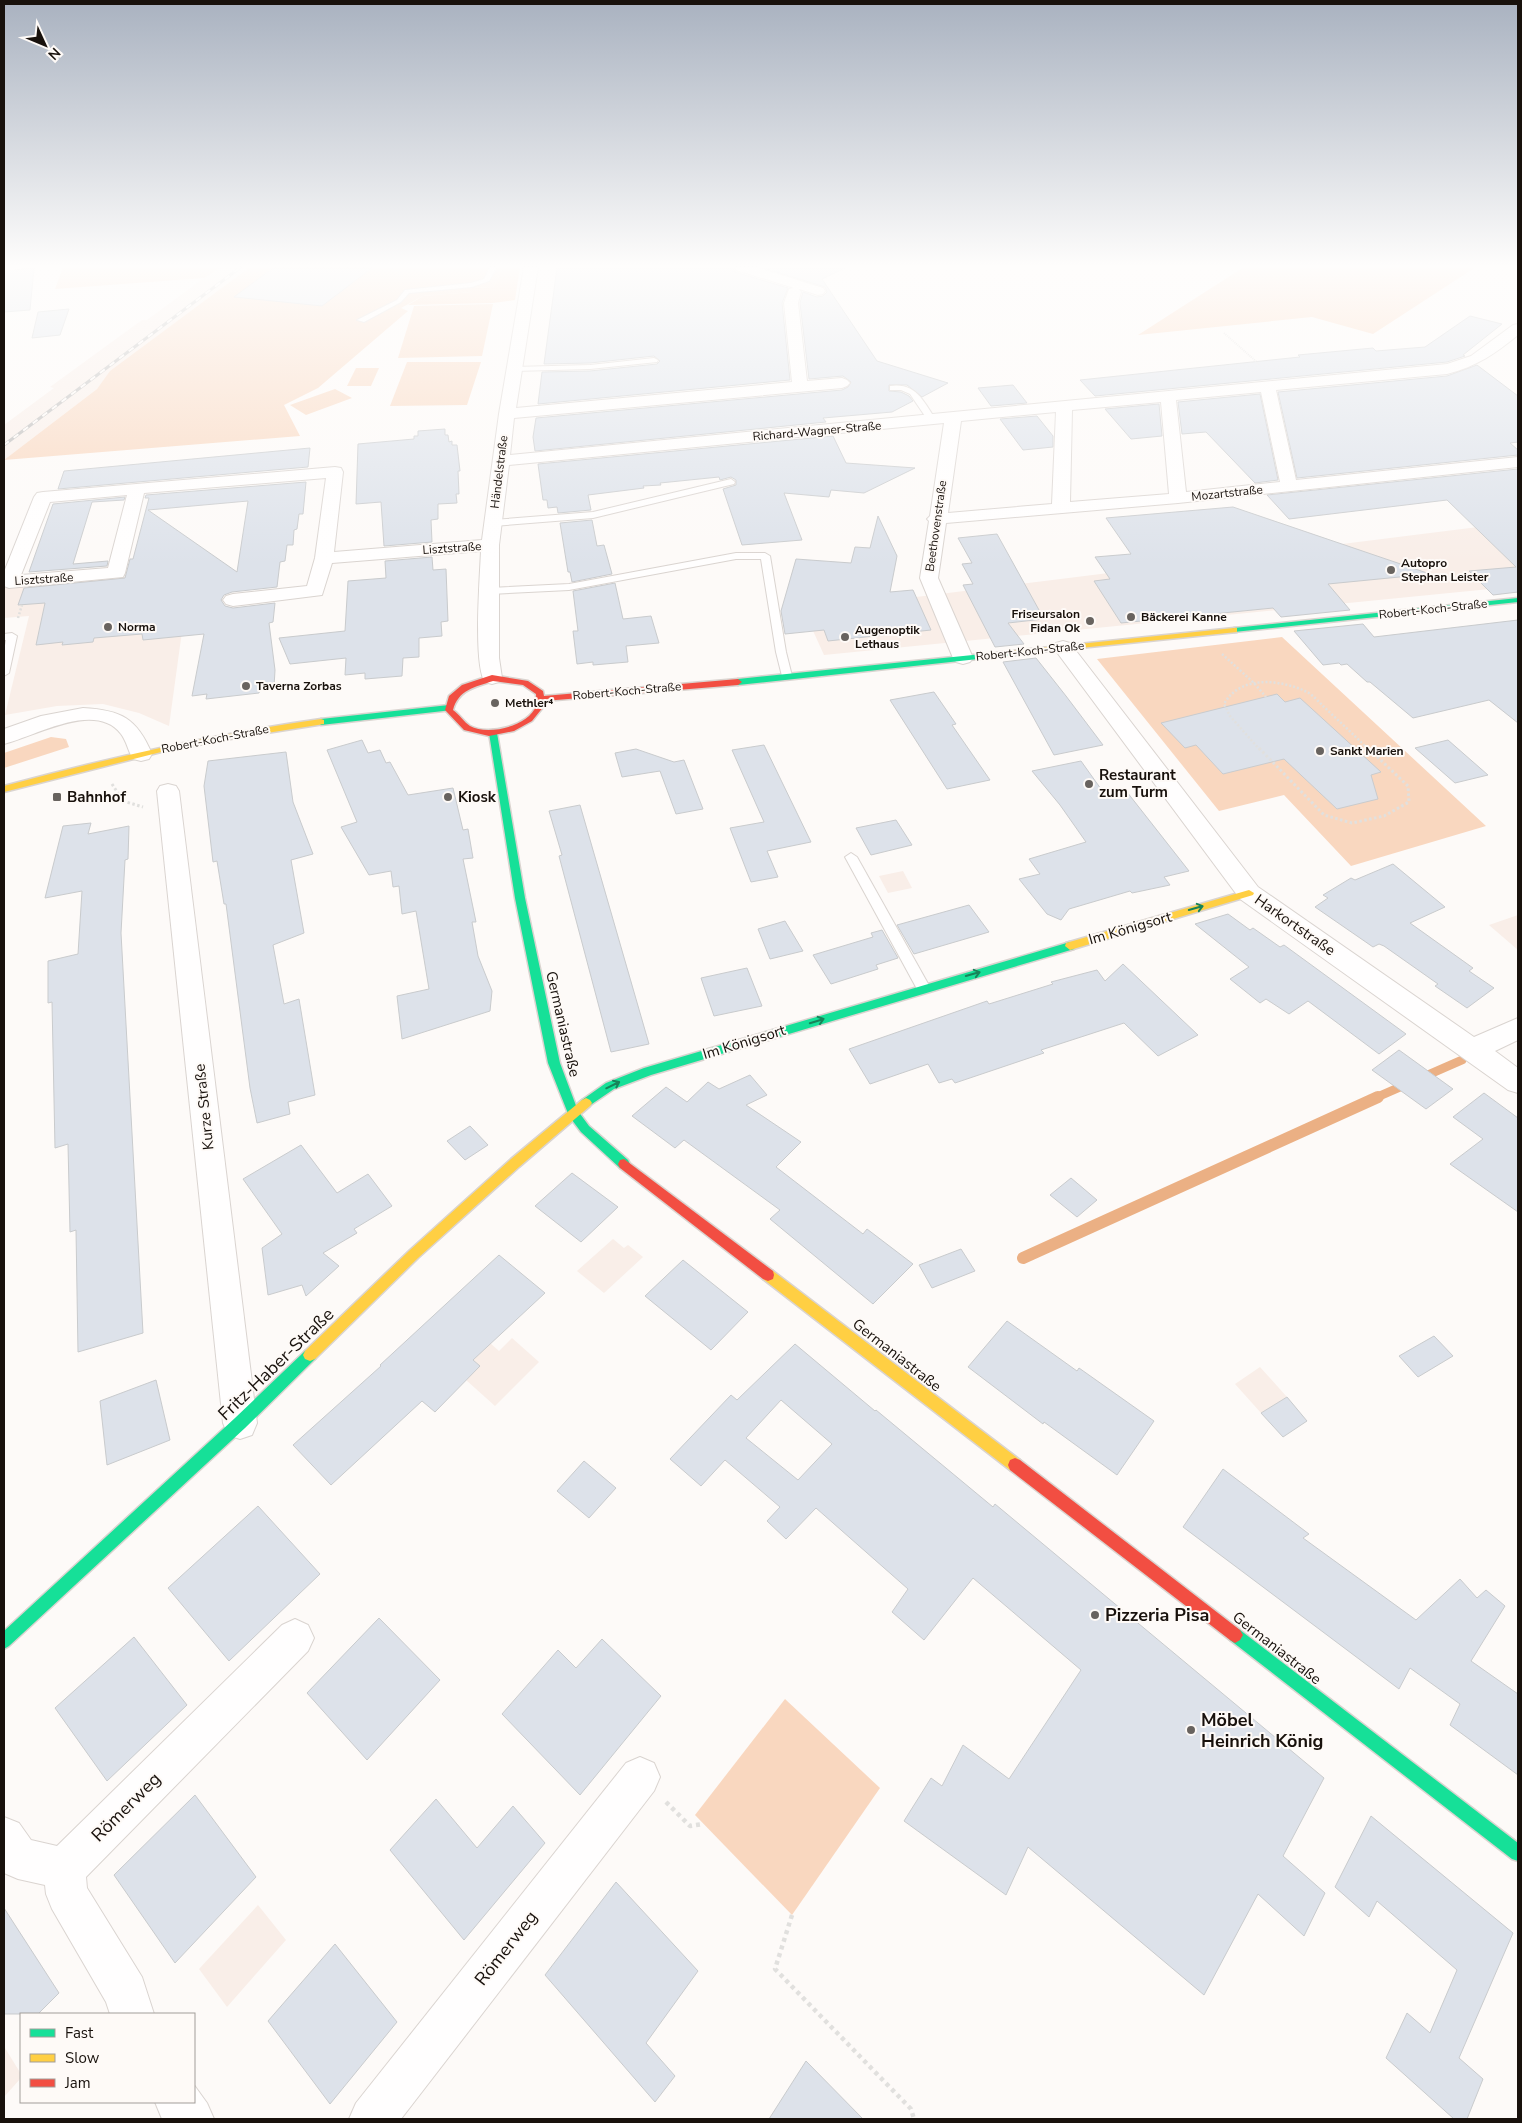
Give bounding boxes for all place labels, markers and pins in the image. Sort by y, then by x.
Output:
place label: Autopro Stephan Leister [1401,555,1489,585]
marker: Autopro Stephan Leister [1385,564,1397,576]
place label: Friseursalon Fidan Ok [1012,606,1081,636]
place label: Bäckerei Kanne [1141,609,1227,625]
marker: Bäckerei Kanne [1125,611,1137,623]
marker: Friseursalon Fidan Ok [1084,615,1096,627]
place label: Norma [118,619,156,635]
marker: Norma [102,621,114,633]
place label: Augenoptik Lethaus [855,622,920,652]
marker: Augenoptik Lethaus [839,631,851,643]
place label: Taverna Zorbas [256,678,342,694]
marker: Taverna Zorbas [240,680,252,692]
place label: Methler⁴ [505,695,554,711]
marker: Methler⁴ [489,697,501,709]
place label: Sankt Marien [1330,743,1404,759]
marker: Sankt Marien [1314,745,1326,757]
place label: Restaurant zum Turm [1099,765,1176,802]
marker: Restaurant zum Turm [1083,778,1095,790]
place label: Bahnhof [67,787,126,807]
place label: Kiosk [458,787,497,807]
marker: Bahnhof [51,791,63,803]
marker: Kiosk [442,791,454,803]
place label: Pizzeria Pisa [1105,1603,1209,1627]
marker: Pizzeria Pisa [1089,1609,1101,1621]
place label: Möbel Heinrich König [1201,1708,1323,1753]
marker: Möbel Heinrich König [1185,1724,1197,1736]

